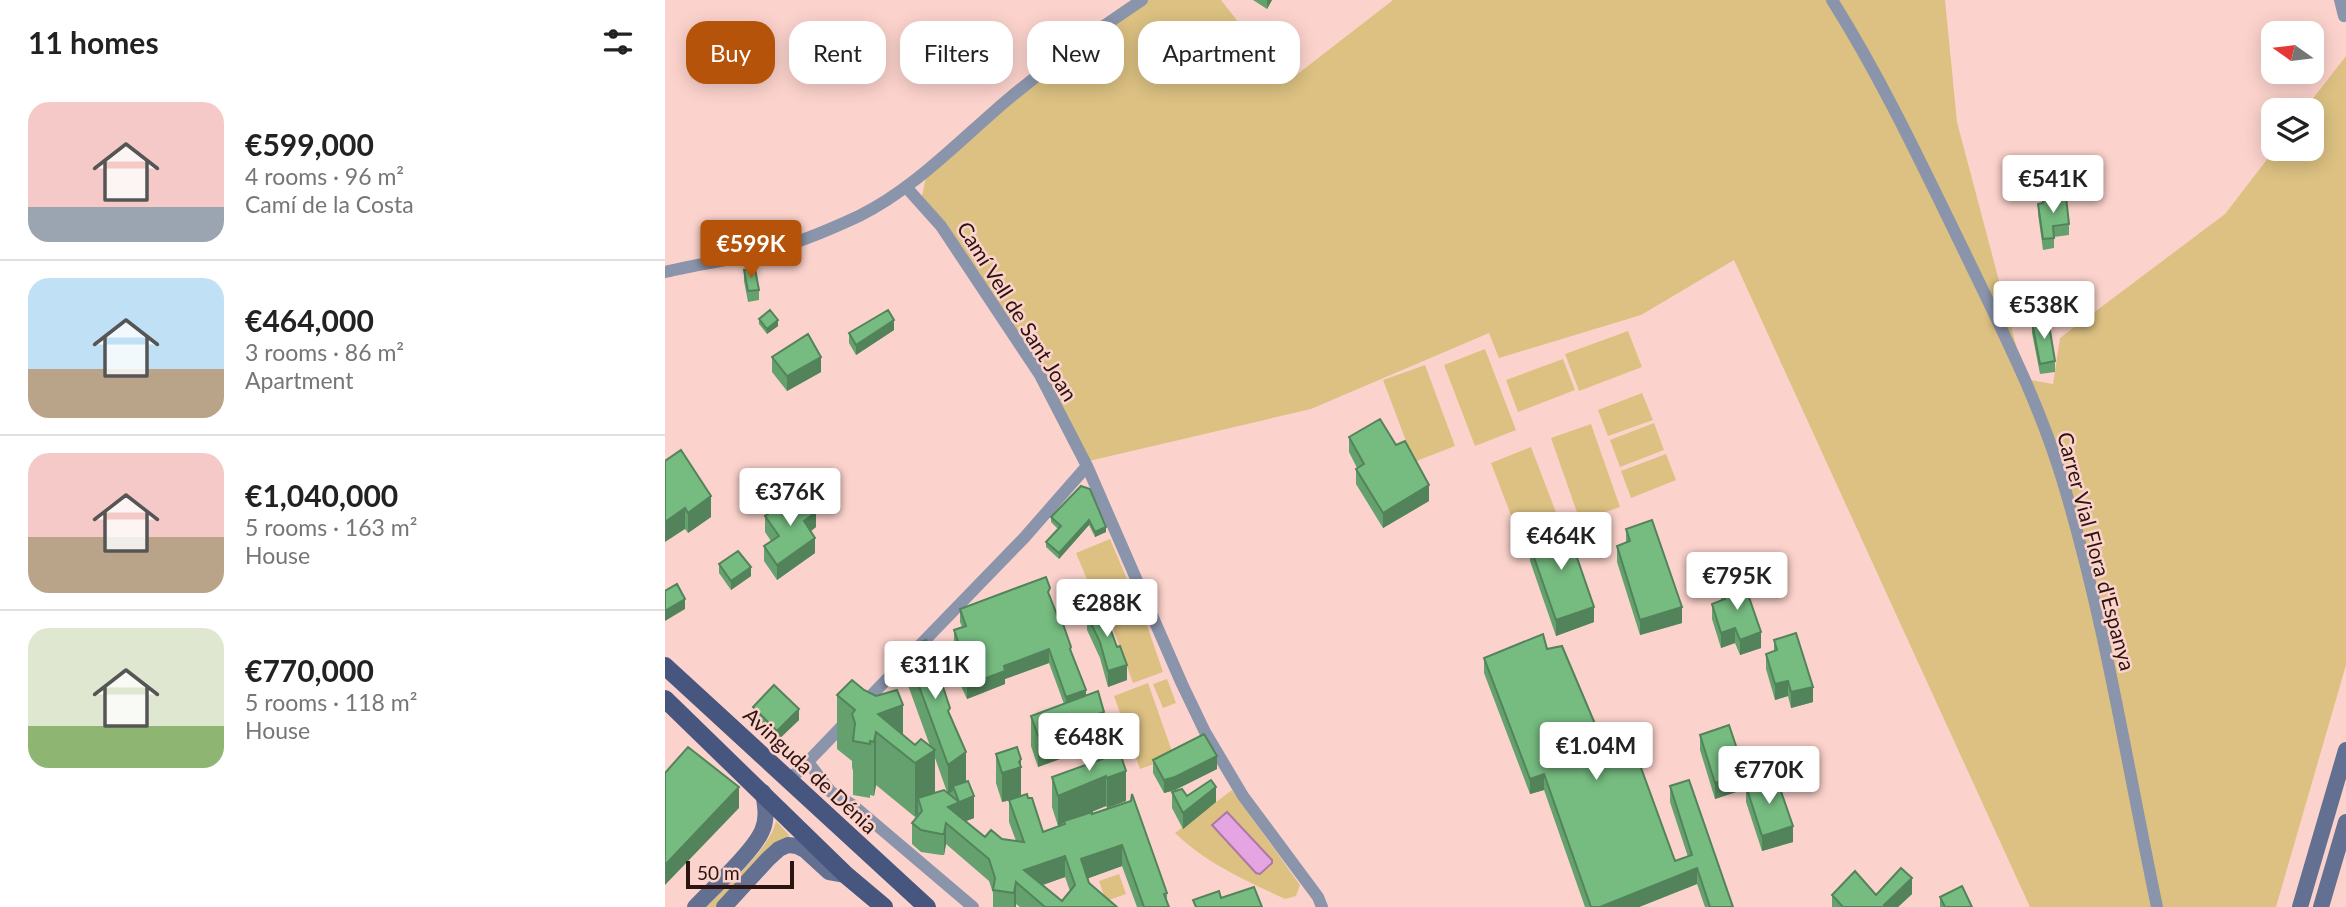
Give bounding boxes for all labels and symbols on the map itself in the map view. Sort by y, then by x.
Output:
north arrow [2261,21,2324,84]
pin: €541K [2004,156,2102,215]
street label: Camí Vell de Sant Joan [953,217,1083,405]
pin: €599K [702,220,800,280]
pin: €538K [1995,282,2093,341]
street label: Carrer Vial Flora d'Espanya [2053,429,2141,673]
pin: €376K [741,468,839,528]
pin: €464K [1512,512,1610,572]
pin: €795K [1688,552,1786,612]
pin: €288K [1058,580,1156,639]
pin: €311K [886,642,984,701]
street label: Avinguda de Dénia [739,702,883,838]
pin: €648K [1040,714,1138,773]
pin: €1.04M [1539,722,1653,782]
pin: €770K [1720,746,1818,806]
scale bar [686,858,795,890]

